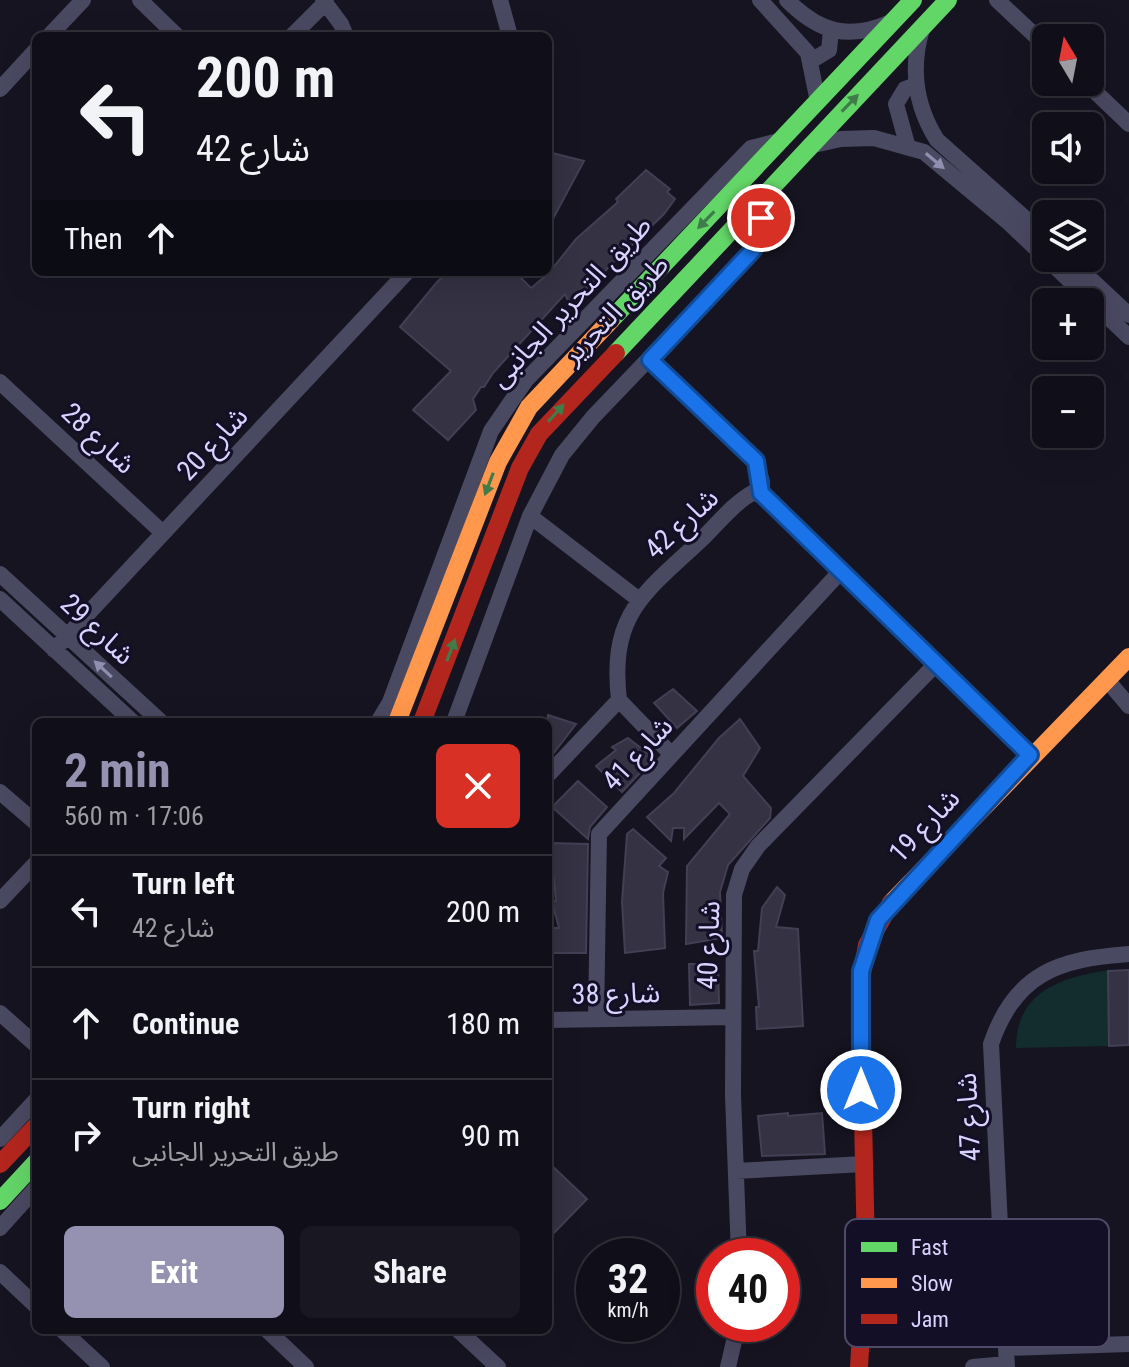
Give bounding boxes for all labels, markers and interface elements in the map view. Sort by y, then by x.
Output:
north arrow [1032,24,1104,96]
map controls [1032,24,1104,448]
text: 200 m [196,45,335,111]
icon: left [64,64,168,168]
one-way arrow [841,93,859,112]
button: sound [1032,112,1104,184]
text: شارع 42 [196,128,310,170]
one-way arrow [925,152,945,169]
pin [727,184,795,252]
icon: arrive [739,196,783,240]
button: layers [1032,200,1104,272]
street label: طريق التحرير الجانبى [482,208,658,394]
one-way arrow [697,210,716,229]
icon: ahead [139,216,183,260]
text: Then [64,221,123,256]
street label: طريق التحرير [555,247,675,371]
button: + [1032,288,1104,360]
button: − [1032,376,1104,448]
street label: شارع 28 [52,396,142,484]
street label: شارع 20 [170,400,258,490]
one-way arrow [546,404,564,423]
one-way arrow [482,472,495,496]
street label: شارع 42 [638,481,728,569]
street label: شارع 29 [51,587,141,675]
one-way arrow [445,638,458,662]
one-way arrow [94,661,113,679]
street label: شارع 41 [595,710,683,800]
text: 2 min [64,742,171,799]
button: close [436,744,520,828]
street label: شارع 19 [882,782,970,872]
text: 560 m · 17:06 [64,801,204,831]
text: Turn left [132,866,235,901]
icon: left [64,889,108,933]
text: 200 m [446,894,520,929]
street label: شارع 40 [690,900,731,990]
text: شارع 42 [132,913,214,943]
street label: شارع 38 [571,976,661,1015]
icon: ahead [64,1001,108,1045]
text: Continue [132,1006,239,1041]
text: 180 m [446,1006,520,1041]
position arrow [819,1048,903,1132]
street label: شارع 47 [950,1072,991,1162]
text: Turn right [132,1090,250,1125]
icon: right [64,1113,108,1157]
text: 90 m [461,1118,520,1153]
text: طريق التحرير الجانبى [132,1137,339,1167]
legend [845,1219,1109,1347]
button: Exit [64,1226,284,1318]
button: Share [300,1226,520,1318]
text: Fast [911,1235,948,1260]
speed limit sign: 40 [696,1238,800,1342]
text: 32 [608,1256,648,1303]
text: Slow [911,1271,953,1296]
text: km/h [607,1298,649,1322]
text: Jam [911,1307,949,1332]

